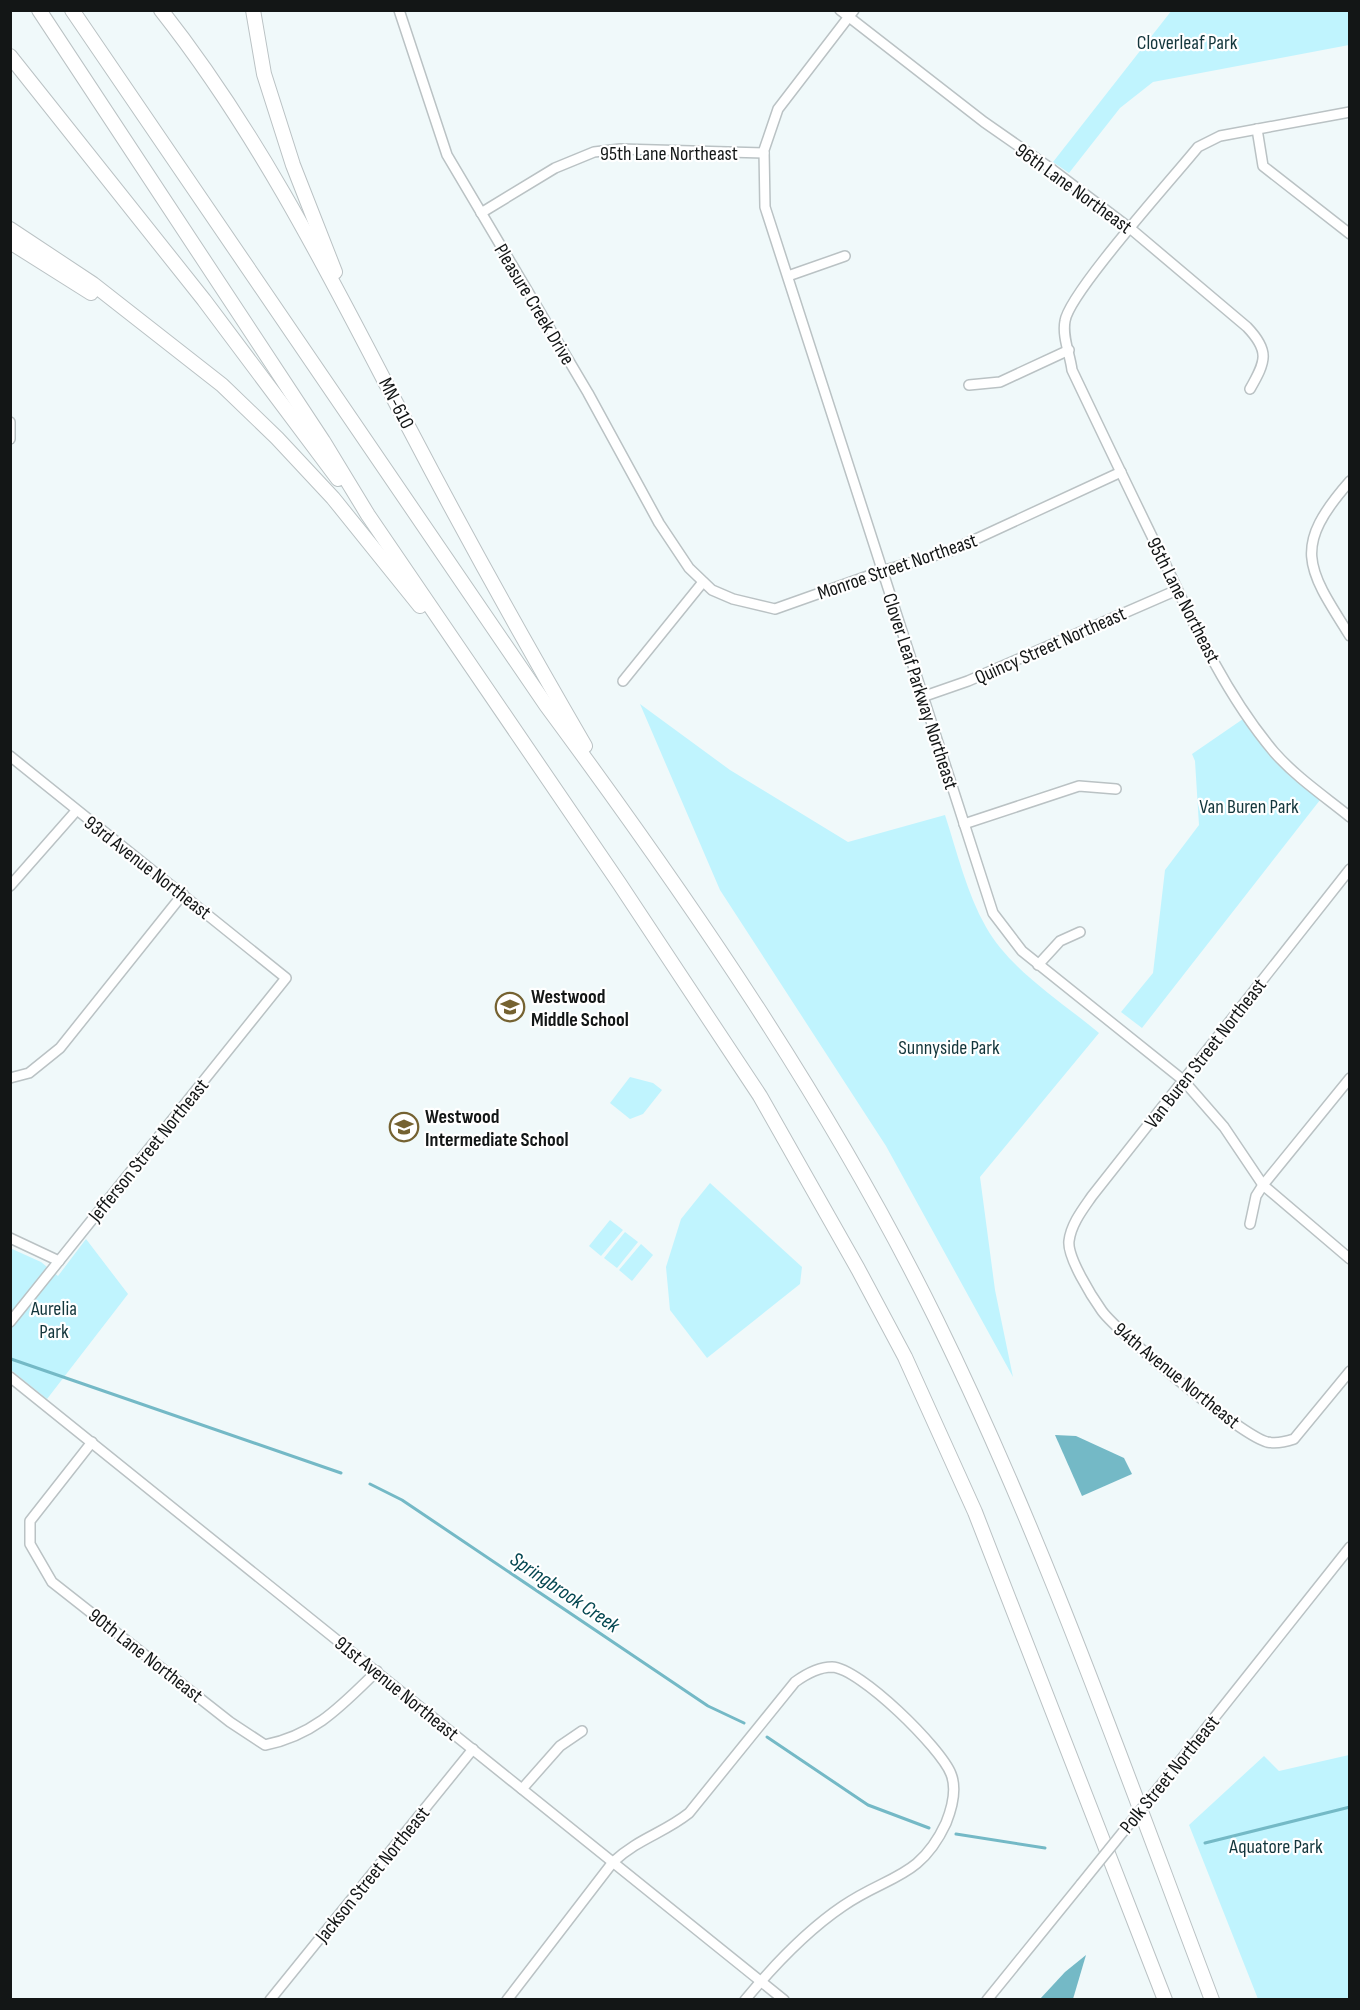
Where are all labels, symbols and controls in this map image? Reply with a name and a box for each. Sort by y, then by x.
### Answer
park label: Cloverleaf Park [1137,31,1238,55]
street label: 96th Lane Northeast [1010,138,1136,239]
street label: 95th Lane Northeast [600,142,738,166]
street label: Pleasure Creek Drive [489,240,580,369]
street label: MN-610 [373,374,419,433]
street label: Monroe Street Northeast [814,528,980,606]
street label: 95th Lane Northeast [1141,534,1225,667]
street label: Clover Leaf Parkway Northeast [877,590,963,792]
street label: Quincy Street Northeast [971,602,1130,690]
park label: Van Buren Park [1199,795,1299,819]
street label: 93rd Avenue Northeast [79,811,216,925]
street label: Van Buren Street Northeast [1140,974,1272,1133]
place label: Westwood Middle School [531,985,629,1032]
school or university icon: Westwood Middle School [494,991,526,1023]
park label: Sunnyside Park [898,1036,1000,1060]
street label: Jefferson Street Northeast [83,1074,214,1228]
place label: Westwood Intermediate School [425,1105,568,1152]
school or university icon: Westwood Intermediate School [388,1111,420,1143]
park label: Aurelia Park [30,1297,77,1344]
street label: 94th Avenue Northeast [1108,1318,1244,1434]
water label: Springbrook Creek [505,1547,625,1639]
street label: 90th Lane Northeast [83,1604,207,1708]
street label: 91st Avenue Northeast [330,1631,463,1746]
street label: Polk Street Northeast [1115,1711,1225,1838]
street label: Jackson Street Northeast [310,1802,435,1948]
park label: Aquatore Park [1228,1835,1323,1859]

